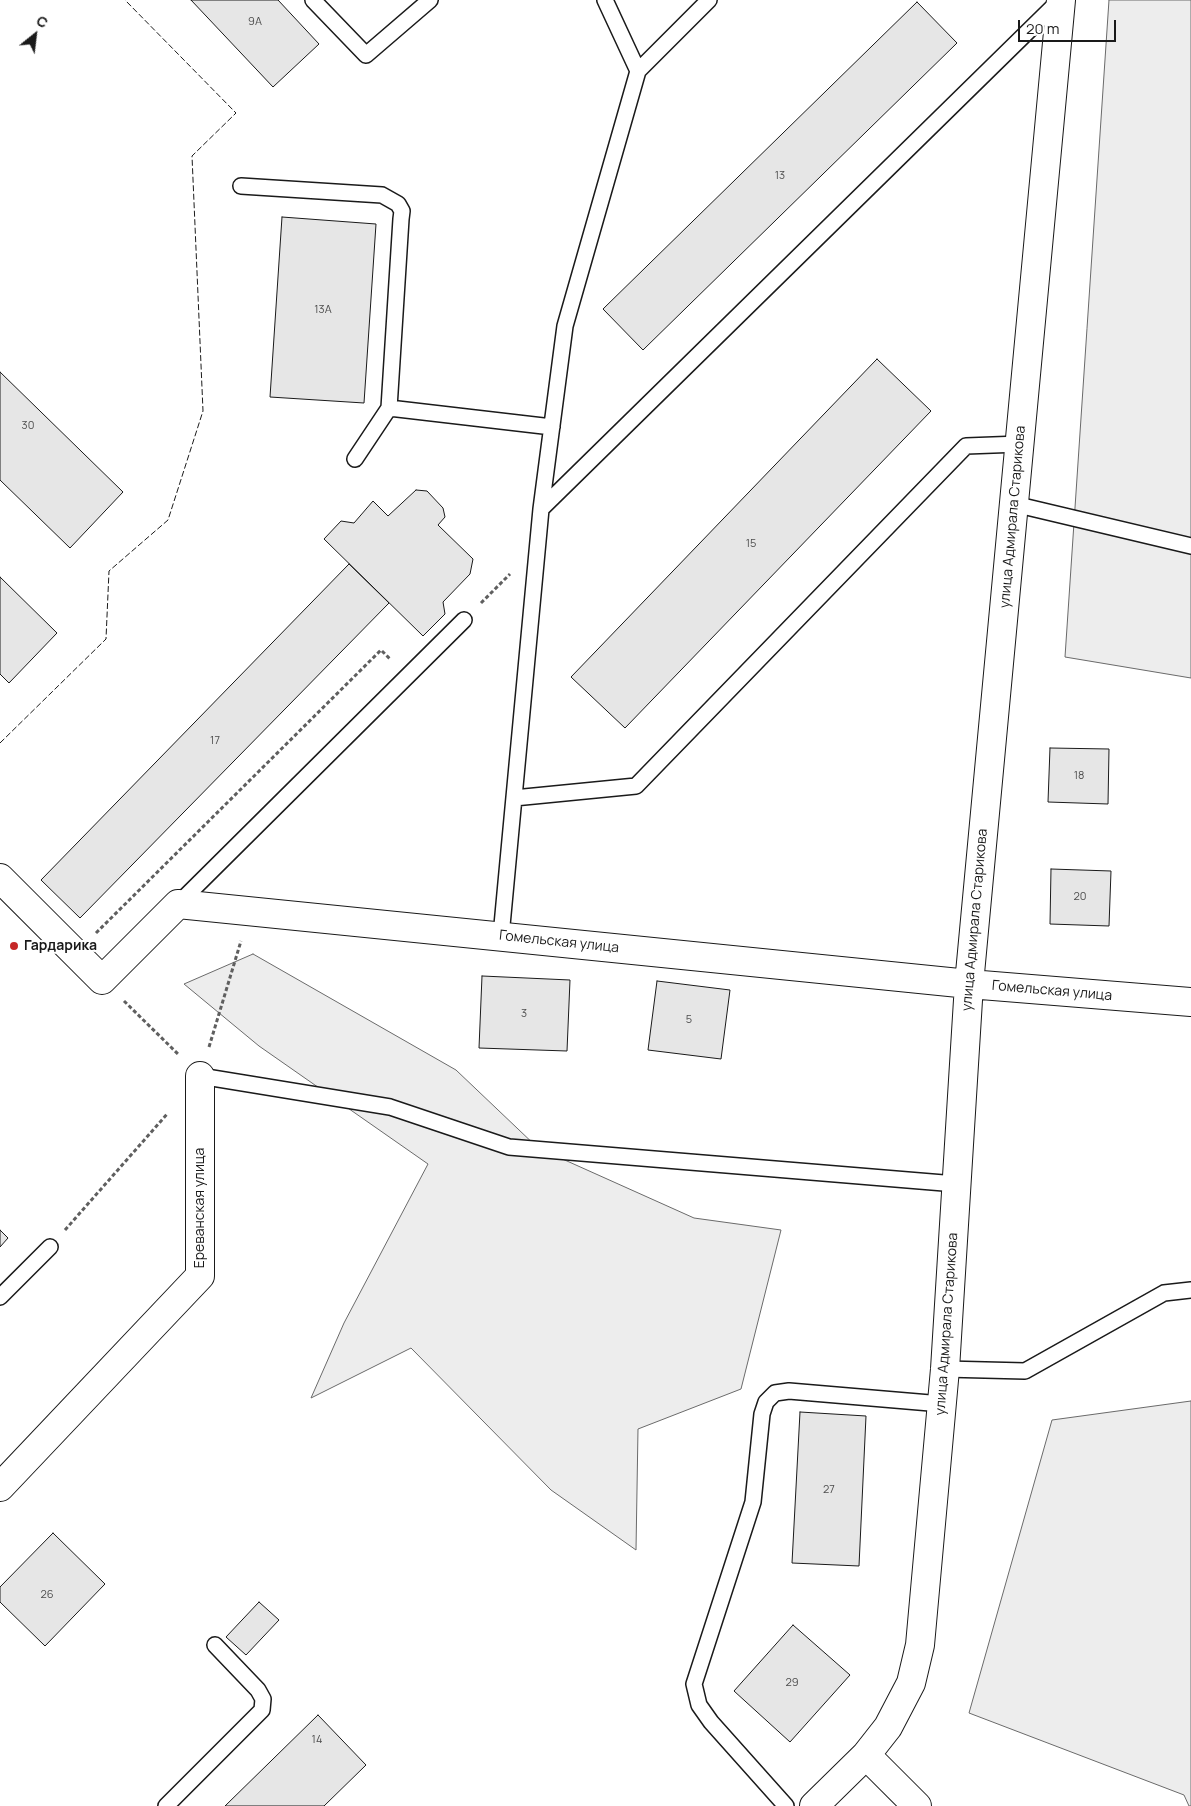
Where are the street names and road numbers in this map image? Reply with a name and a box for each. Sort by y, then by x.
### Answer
street label: улица Адмирала Старикова [997,425,1029,609]
street label: улица Адмирала Старикова [959,828,991,1012]
street label: Гомельская улица [498,927,620,957]
street label: Гомельская улица [991,977,1113,1005]
street label: Ереванская улица [192,1148,208,1268]
street label: улица Адмирала Старикова [932,1232,962,1416]

